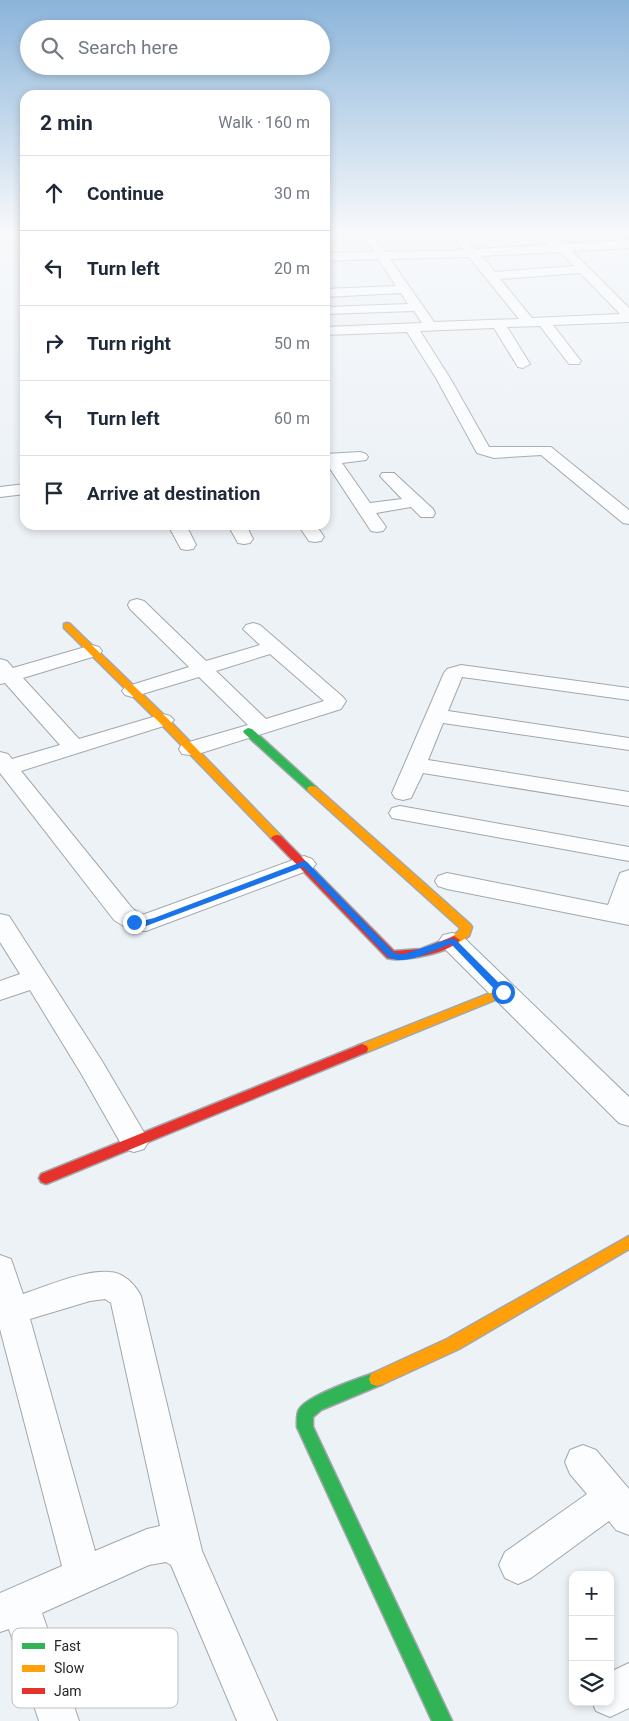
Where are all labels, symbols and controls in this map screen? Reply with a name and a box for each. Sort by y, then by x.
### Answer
search box [20,20,330,75]
icon: search [38,34,66,62]
text: Search here [78,36,178,59]
text: 2 min [40,111,93,135]
text: Walk · 160 m [218,113,310,132]
icon: ahead [40,179,68,207]
text: Continue [87,182,164,205]
text: 30 m [274,184,310,203]
icon: left [40,254,68,282]
text: Turn left [87,257,160,280]
text: 20 m [274,259,310,278]
icon: right [40,329,68,357]
text: Turn right [87,332,171,355]
text: 50 m [274,334,310,353]
icon: left [40,404,68,432]
text: Turn left [87,407,160,430]
text: 60 m [274,409,310,428]
icon: arrive [40,479,68,507]
text: Arrive at destination [87,482,260,505]
route end [123,911,146,934]
route start [492,981,515,1004]
map controls [569,1571,614,1706]
button: + [569,1571,614,1616]
button: − [569,1616,614,1661]
legend [12,1628,178,1708]
text: Fast [54,1638,81,1654]
text: Slow [54,1660,85,1676]
button: layers [569,1661,614,1706]
text: Jam [54,1683,82,1699]

